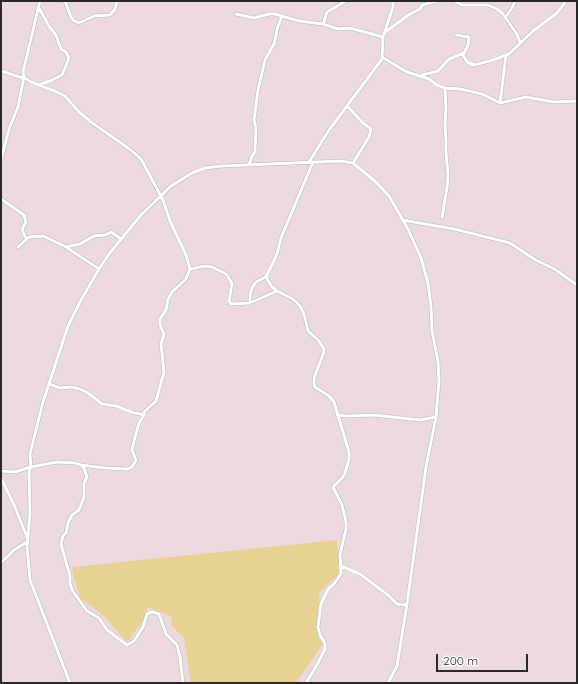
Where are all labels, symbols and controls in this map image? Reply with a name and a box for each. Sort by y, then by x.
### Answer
scale bar [438,646,530,672]
text: 200 m [443,653,478,668]

